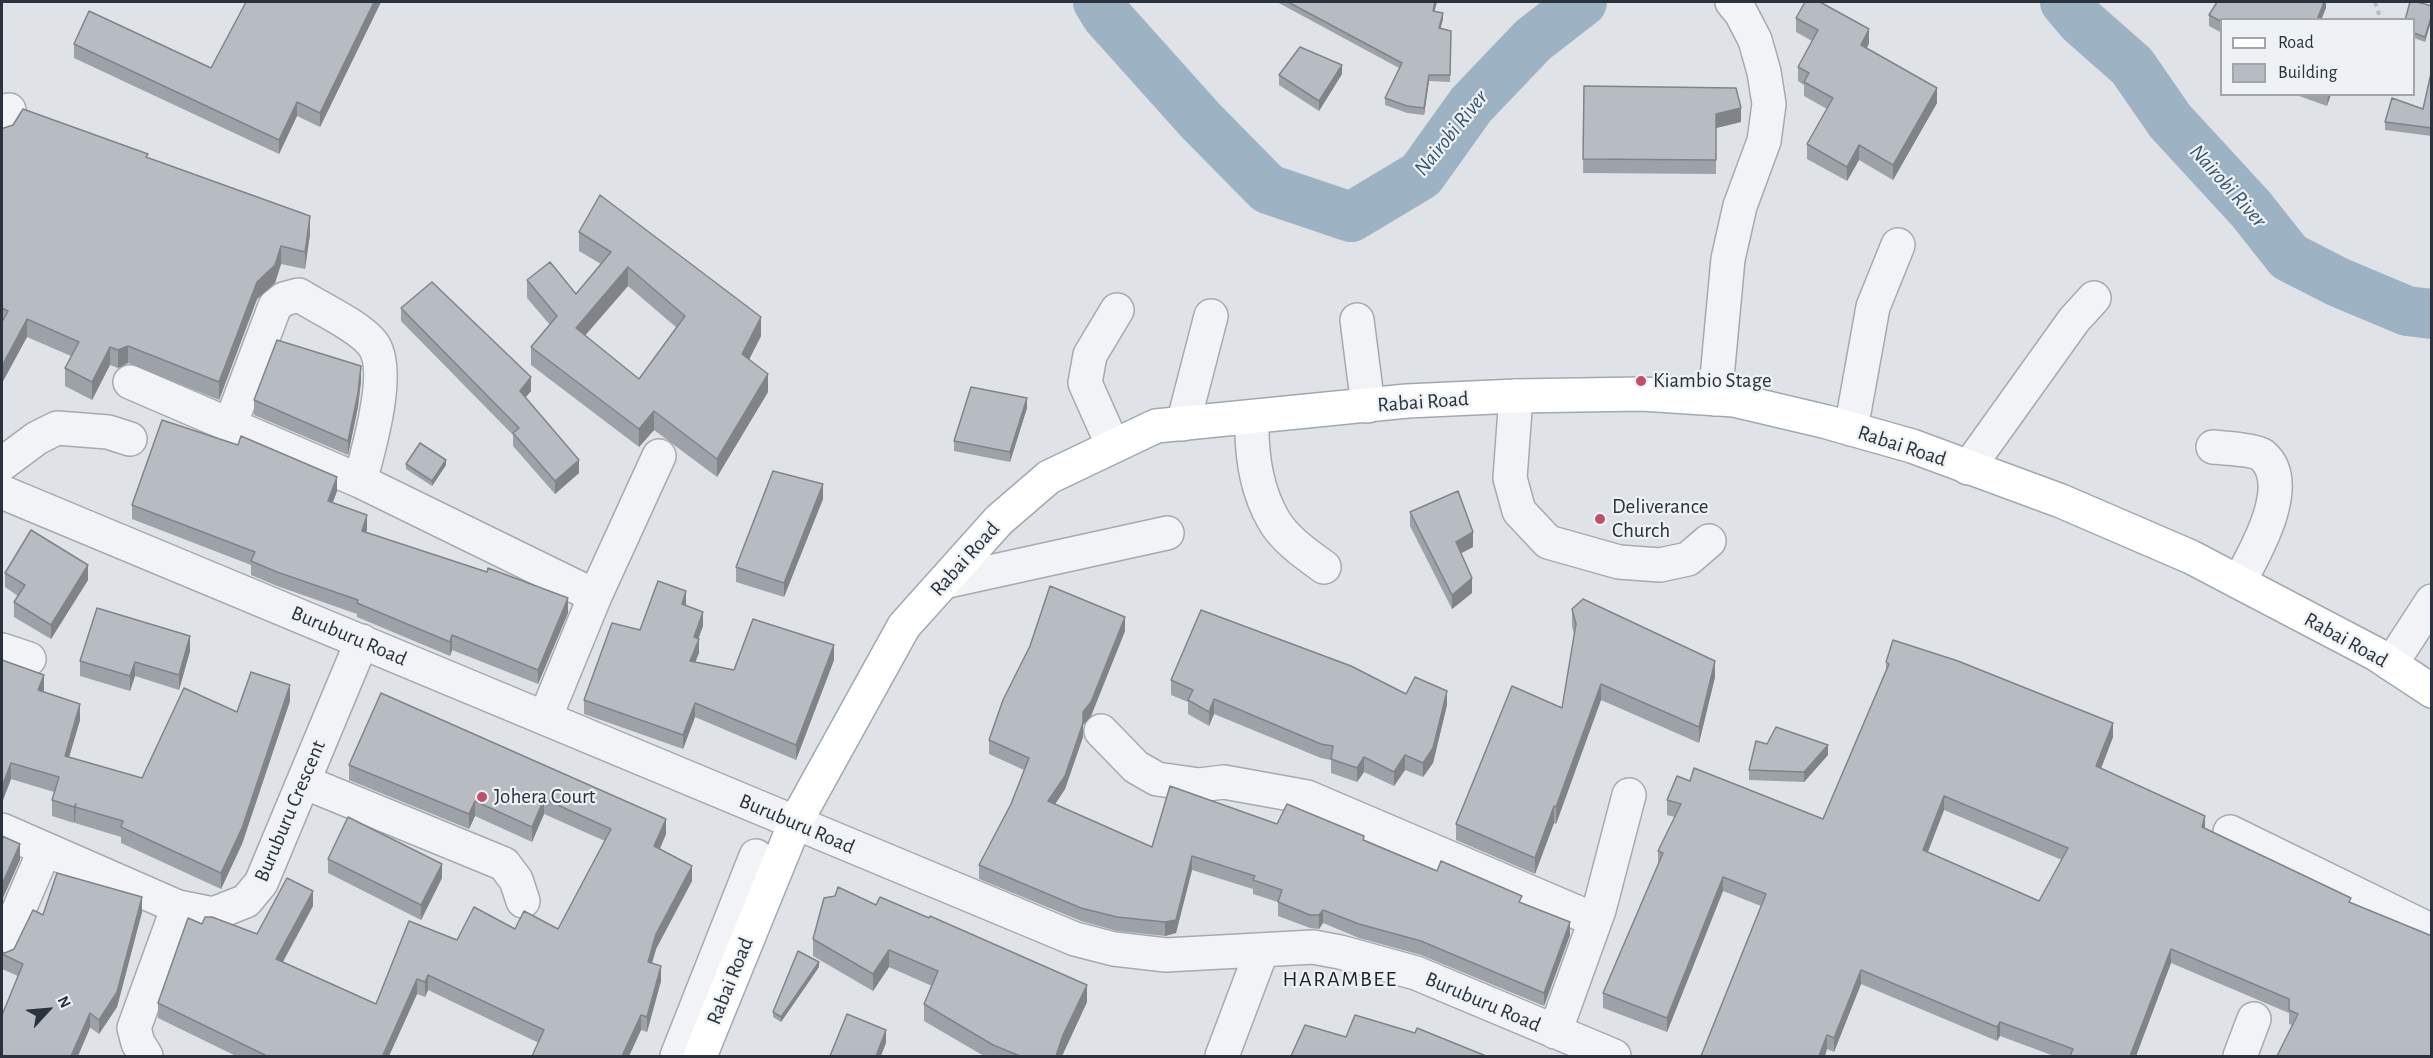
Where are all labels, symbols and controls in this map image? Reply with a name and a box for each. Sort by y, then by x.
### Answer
legend [2220,18,2415,96]
text: Road [2278,34,2314,52]
text: Building [2278,64,2337,82]
water label: Nairobi River [1408,85,1494,181]
water label: Nairobi River [2184,139,2272,233]
place label: Kiambio Stage [1653,368,1772,394]
marker: Kiambio Stage [1634,374,1648,388]
street label: Rabai Road [1376,386,1470,418]
street label: Rabai Road [1854,420,1950,472]
place label: Deliverance Church [1612,494,1708,544]
marker: Deliverance Church [1593,512,1607,526]
street label: Rabai Road [925,516,1005,602]
street label: Buruburu Road [287,600,411,672]
street label: Rabai Road [2300,607,2392,673]
street label: Buruburu Crescent [249,736,331,886]
place label: Johera Court [494,784,596,810]
street label: Buruburu Road [735,788,859,860]
marker: Johera Court [475,790,489,804]
street label: Rabai Road [701,934,759,1028]
district label: HARAMBEE [1282,966,1398,992]
street label: Buruburu Road [1421,966,1545,1038]
north arrow [18,980,78,1040]
text: N [55,994,74,1011]

